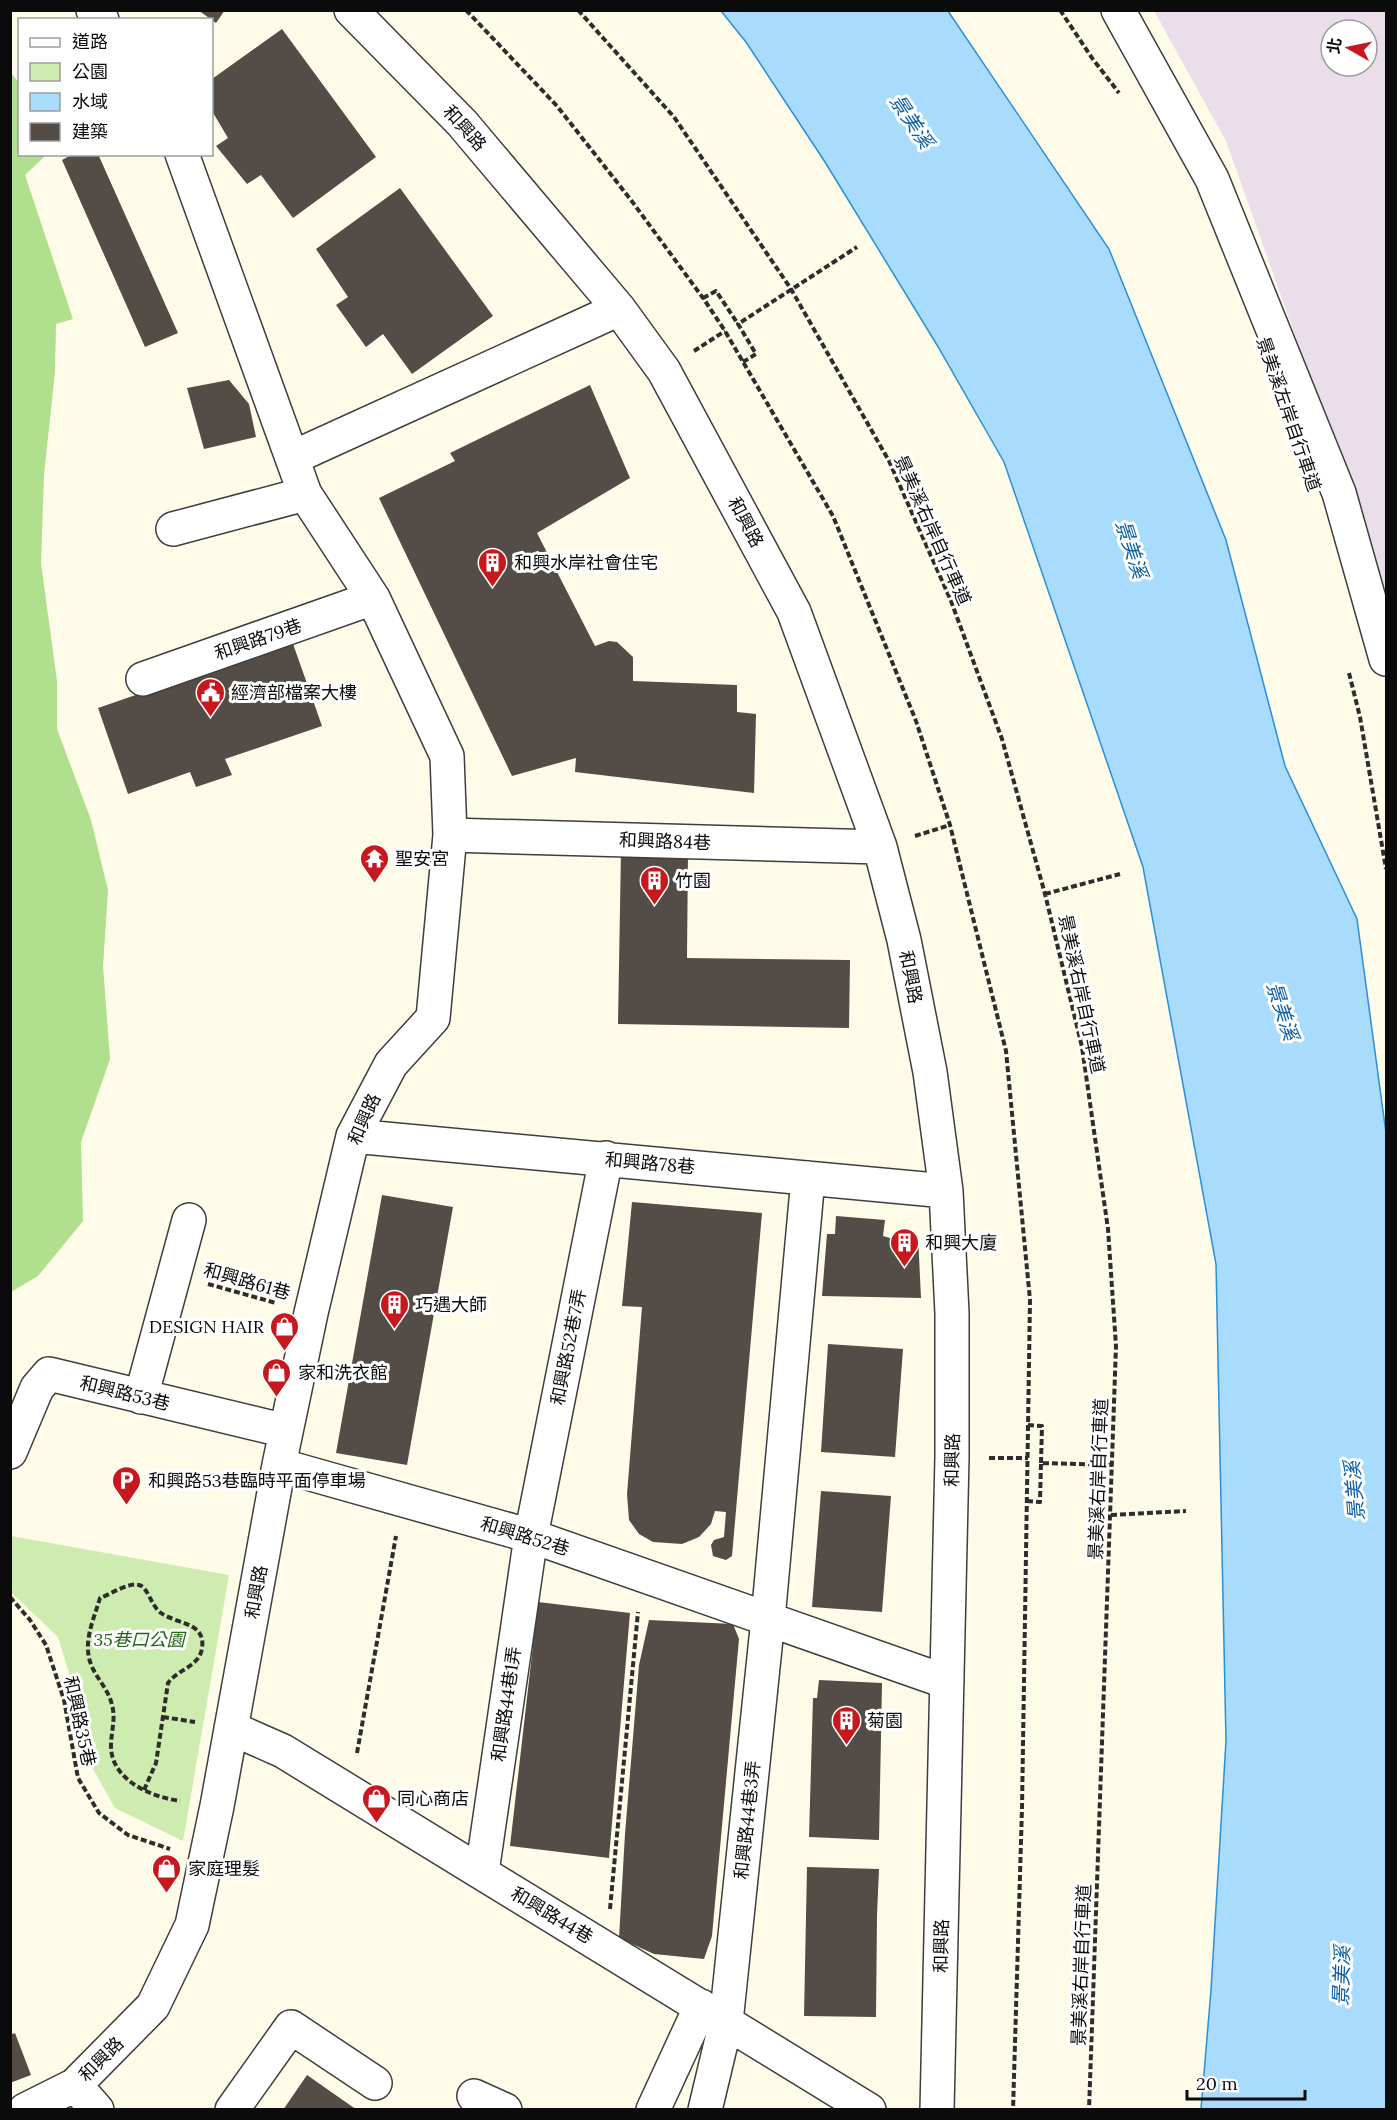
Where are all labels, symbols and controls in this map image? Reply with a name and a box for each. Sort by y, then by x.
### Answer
legend [18,18,213,156]
north arrow [1319,18,1379,78]
text: 道路 [72,30,108,53]
text: 北 [1323,36,1345,55]
text: 公園 [72,60,108,83]
water label: 景美溪 [885,89,941,155]
text: 水域 [72,90,108,113]
street label: 和興路 [438,100,492,156]
text: 建築 [72,120,108,143]
street label: 景美溪左岸自行車道 [1252,334,1326,494]
street label: 景美溪右岸自行車道 [890,451,976,609]
street label: 和興路 [723,493,769,551]
water label: 景美溪 [1111,517,1154,584]
building icon: 和興水岸社會住宅 [477,546,509,588]
place label: 和興水岸社會住宅 [514,551,658,574]
street label: 和興路79巷 [211,613,305,665]
public building icon: 經濟部檔案大樓 [194,676,226,718]
place label: 經濟部檔案大樓 [231,681,357,704]
street label: 和興路84巷 [619,828,711,854]
temple icon: 聖安宮 [358,842,390,884]
place label: 聖安宮 [395,847,449,870]
building icon: 竹園 [638,864,670,906]
place label: 竹園 [675,869,711,892]
street label: 景美溪右岸自行車道 [1054,912,1110,1076]
street label: 和興路 [895,948,927,1006]
water label: 景美溪 [1262,979,1305,1046]
street label: 和興路 [343,1090,385,1148]
street label: 和興路78巷 [604,1148,696,1178]
building icon: 和興大廈 [888,1226,920,1268]
place label: 和興大廈 [925,1231,997,1254]
street label: 和興路61巷 [201,1258,293,1304]
street label: 和興路52巷7弄 [545,1287,591,1407]
building icon: 巧遇大師 [378,1288,410,1330]
place label: 巧遇大師 [415,1293,487,1316]
shop icon: DESIGN HAIR [269,1310,301,1352]
place label: DESIGN HAIR [149,1315,265,1338]
shop icon: 家和洗衣館 [261,1356,293,1398]
place label: 家和洗衣館 [298,1361,388,1384]
street label: 和興路53巷 [78,1371,172,1415]
street label: 景美溪右岸自行車道 [1084,1398,1112,1560]
street label: 和興路 [940,1433,964,1487]
water label: 景美溪 [1339,1457,1369,1522]
parking icon: 和興路53巷臨時平面停車場 [111,1464,143,1506]
place label: 和興路53巷臨時平面停車場 [148,1469,366,1492]
street label: 和興路52巷 [478,1512,572,1560]
street label: 和興路 [240,1563,272,1621]
park label: 35巷口公園 [93,1628,188,1651]
street label: 和興路44巷1弄 [487,1645,525,1763]
street label: 和興路35巷 [59,1674,101,1768]
building icon: 菊園 [830,1704,862,1746]
place label: 菊園 [867,1709,903,1732]
street label: 和興路44巷3弄 [729,1759,765,1881]
shop icon: 同心商店 [360,1782,392,1824]
place label: 同心商店 [397,1787,469,1810]
shop icon: 家庭理髮 [151,1852,183,1894]
place label: 家庭理髮 [188,1857,260,1880]
street label: 和興路44巷 [507,1882,597,1948]
street label: 景美溪右岸自行車道 [1067,1884,1095,2046]
street label: 和興路 [929,1919,953,1973]
water label: 景美溪 [1327,1943,1355,2006]
street label: 和興路 [74,2032,128,2086]
scale bar [1187,2063,1306,2101]
text: 20 m [1196,2072,1238,2095]

